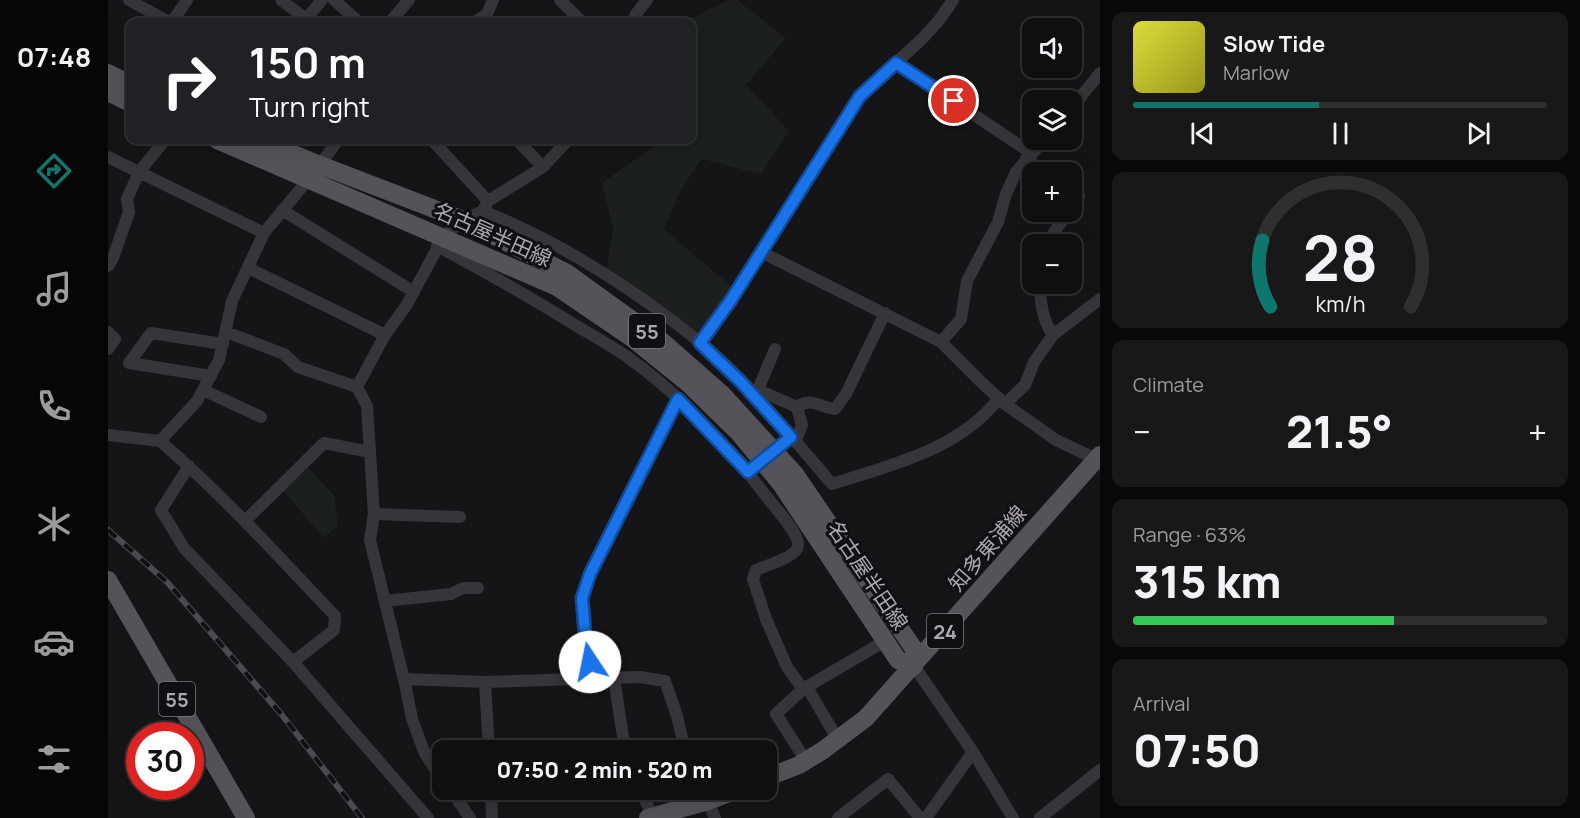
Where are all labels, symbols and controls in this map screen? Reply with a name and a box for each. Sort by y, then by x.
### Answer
map controls [1022,18,1082,294]
button: sound [1022,18,1082,78]
text: Slow Tide [1223,29,1325,59]
text: 150 m [249,33,366,91]
text: 07:48 [17,38,91,75]
icon: right [150,42,228,120]
text: Marlow [1223,59,1290,86]
pin [928,75,979,126]
icon: arrive [937,84,970,117]
text: Turn right [249,88,370,125]
button: layers [1022,90,1082,150]
icon: previous [1186,117,1219,150]
icon: pause [1324,117,1357,150]
icon: next [1462,117,1495,150]
icon: directions [33,150,75,192]
button: + [1022,162,1082,222]
street label: 名古屋半田線 [430,196,556,272]
text: 28 [1302,214,1378,300]
button: − [1022,234,1082,294]
icon: music [33,268,75,310]
text: km/h [1315,289,1365,318]
road number: 55 [629,314,665,348]
text: Climate [1133,371,1204,398]
icon: phone [33,385,75,427]
text: 21.5° [1286,400,1393,462]
text: − [1133,409,1151,454]
text: + [1528,409,1547,454]
street label: 知多東浦線 [942,499,1032,597]
icon: climate [33,503,75,545]
street label: 名古屋半田線 [821,515,915,635]
text: Range · 63% [1133,521,1246,548]
text: 315 km [1133,550,1282,612]
road number: 24 [927,614,963,648]
icon: car [33,621,75,663]
position arrow [558,630,622,694]
road number: 55 [159,682,195,716]
text: Arrival [1133,690,1190,717]
text: 07:50 [1133,719,1261,781]
speed limit sign: 30 [126,722,204,800]
icon: filters [33,738,75,780]
text: 07:50 · 2 min · 520 m [497,755,712,785]

